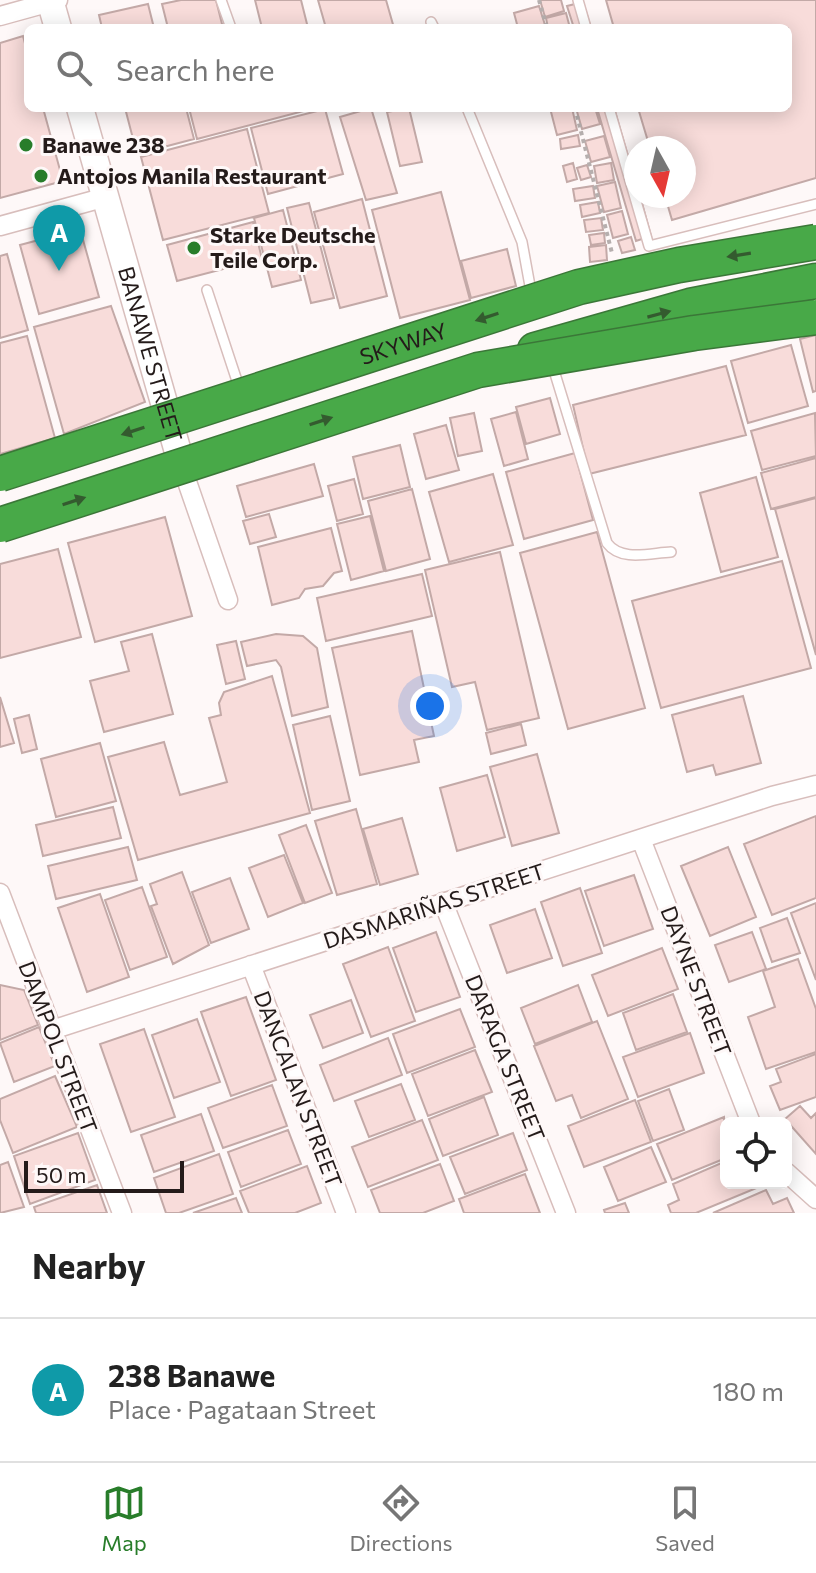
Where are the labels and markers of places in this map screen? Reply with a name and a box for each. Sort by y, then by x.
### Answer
place label: Banawe 238 [42,131,165,158]
marker: Banawe 238 [17,136,35,154]
place label: Antojos Manila Restaurant [57,162,327,189]
marker: Antojos Manila Restaurant [32,167,50,185]
pin: A [33,205,85,271]
place label: Starke Deutsche Teile Corp. [210,221,376,273]
marker: Starke Deutsche Teile Corp. [185,239,203,257]

